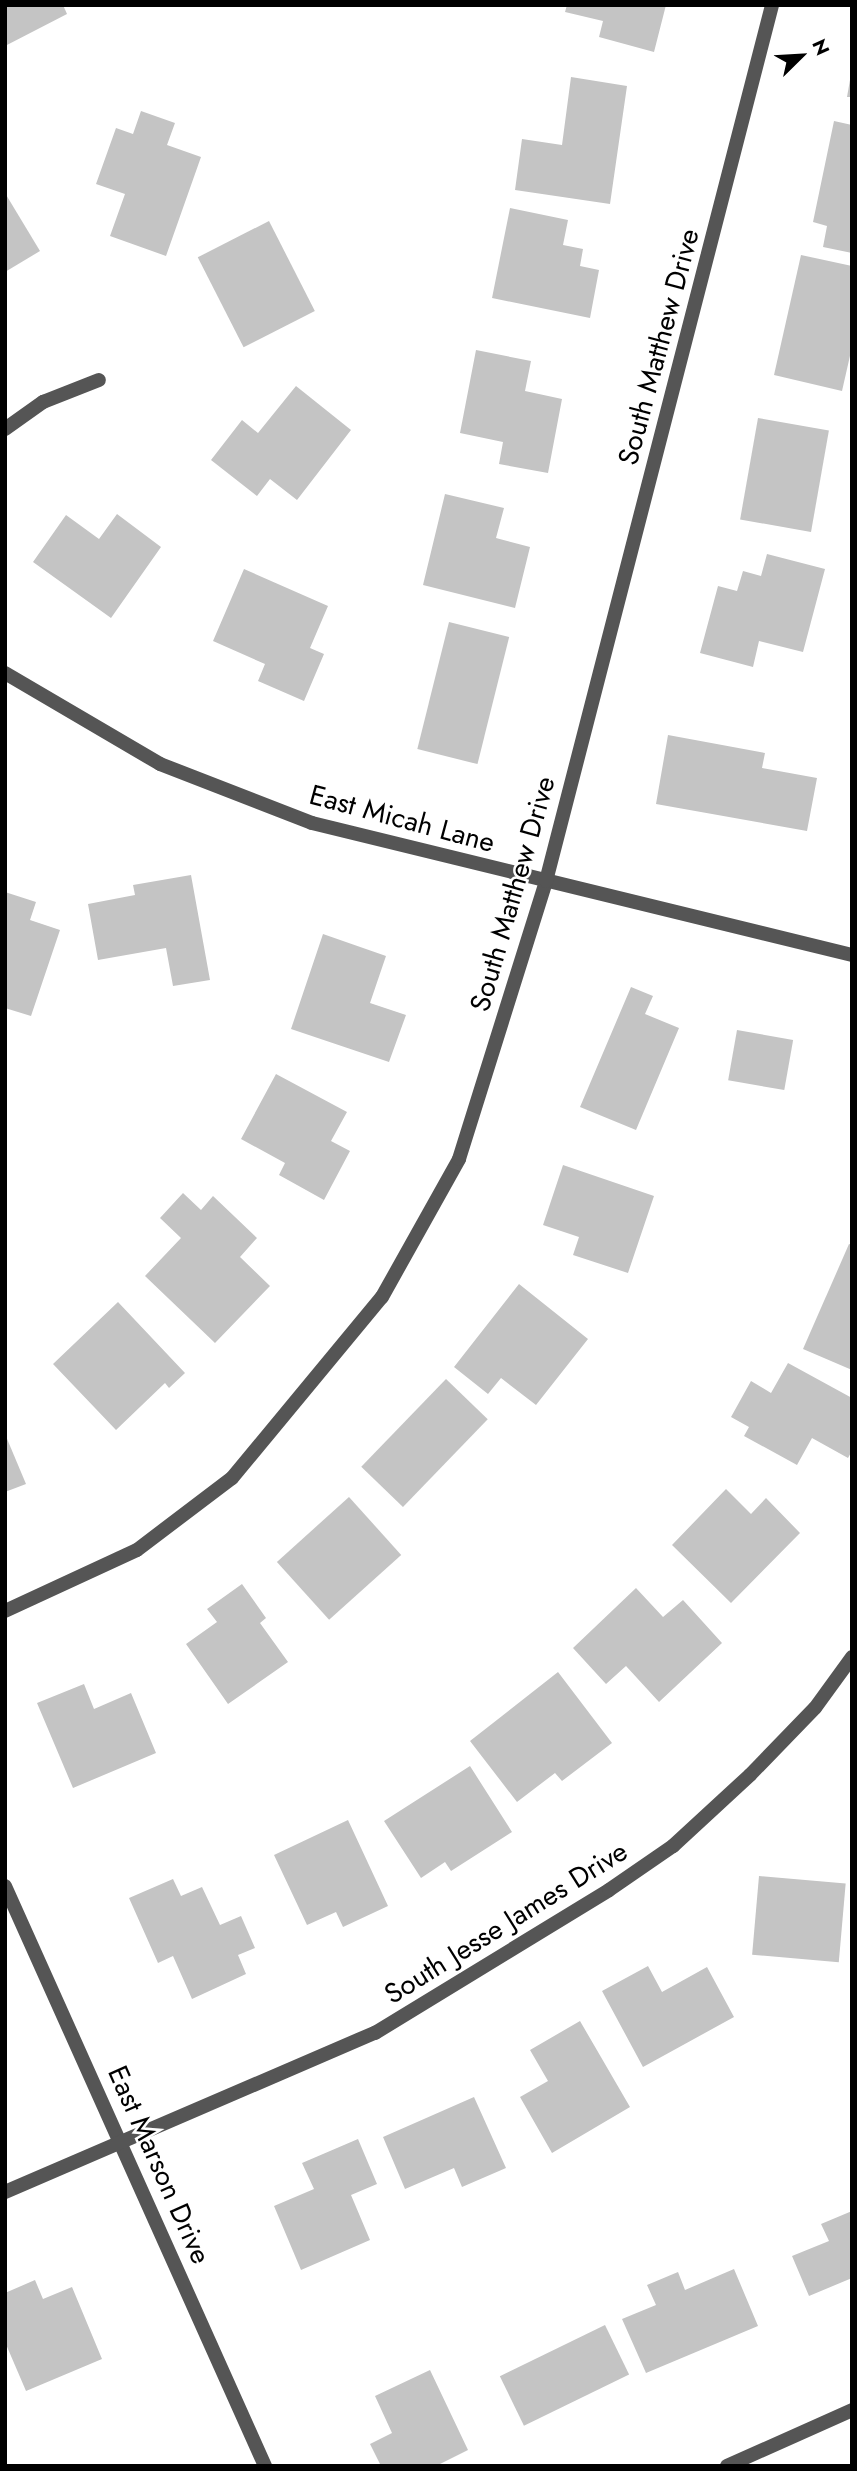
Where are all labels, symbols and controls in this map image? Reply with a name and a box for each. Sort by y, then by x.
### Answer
north arrow [766,21,836,91]
text: N [805,35,836,60]
street label: South Matthew Drive [611,225,707,469]
street label: South Matthew Drive [463,773,563,1015]
street label: East Micah Lane [306,778,498,860]
street label: South Jesse James Drive [378,1835,634,2011]
street label: East Marson Drive [100,2061,218,2269]

